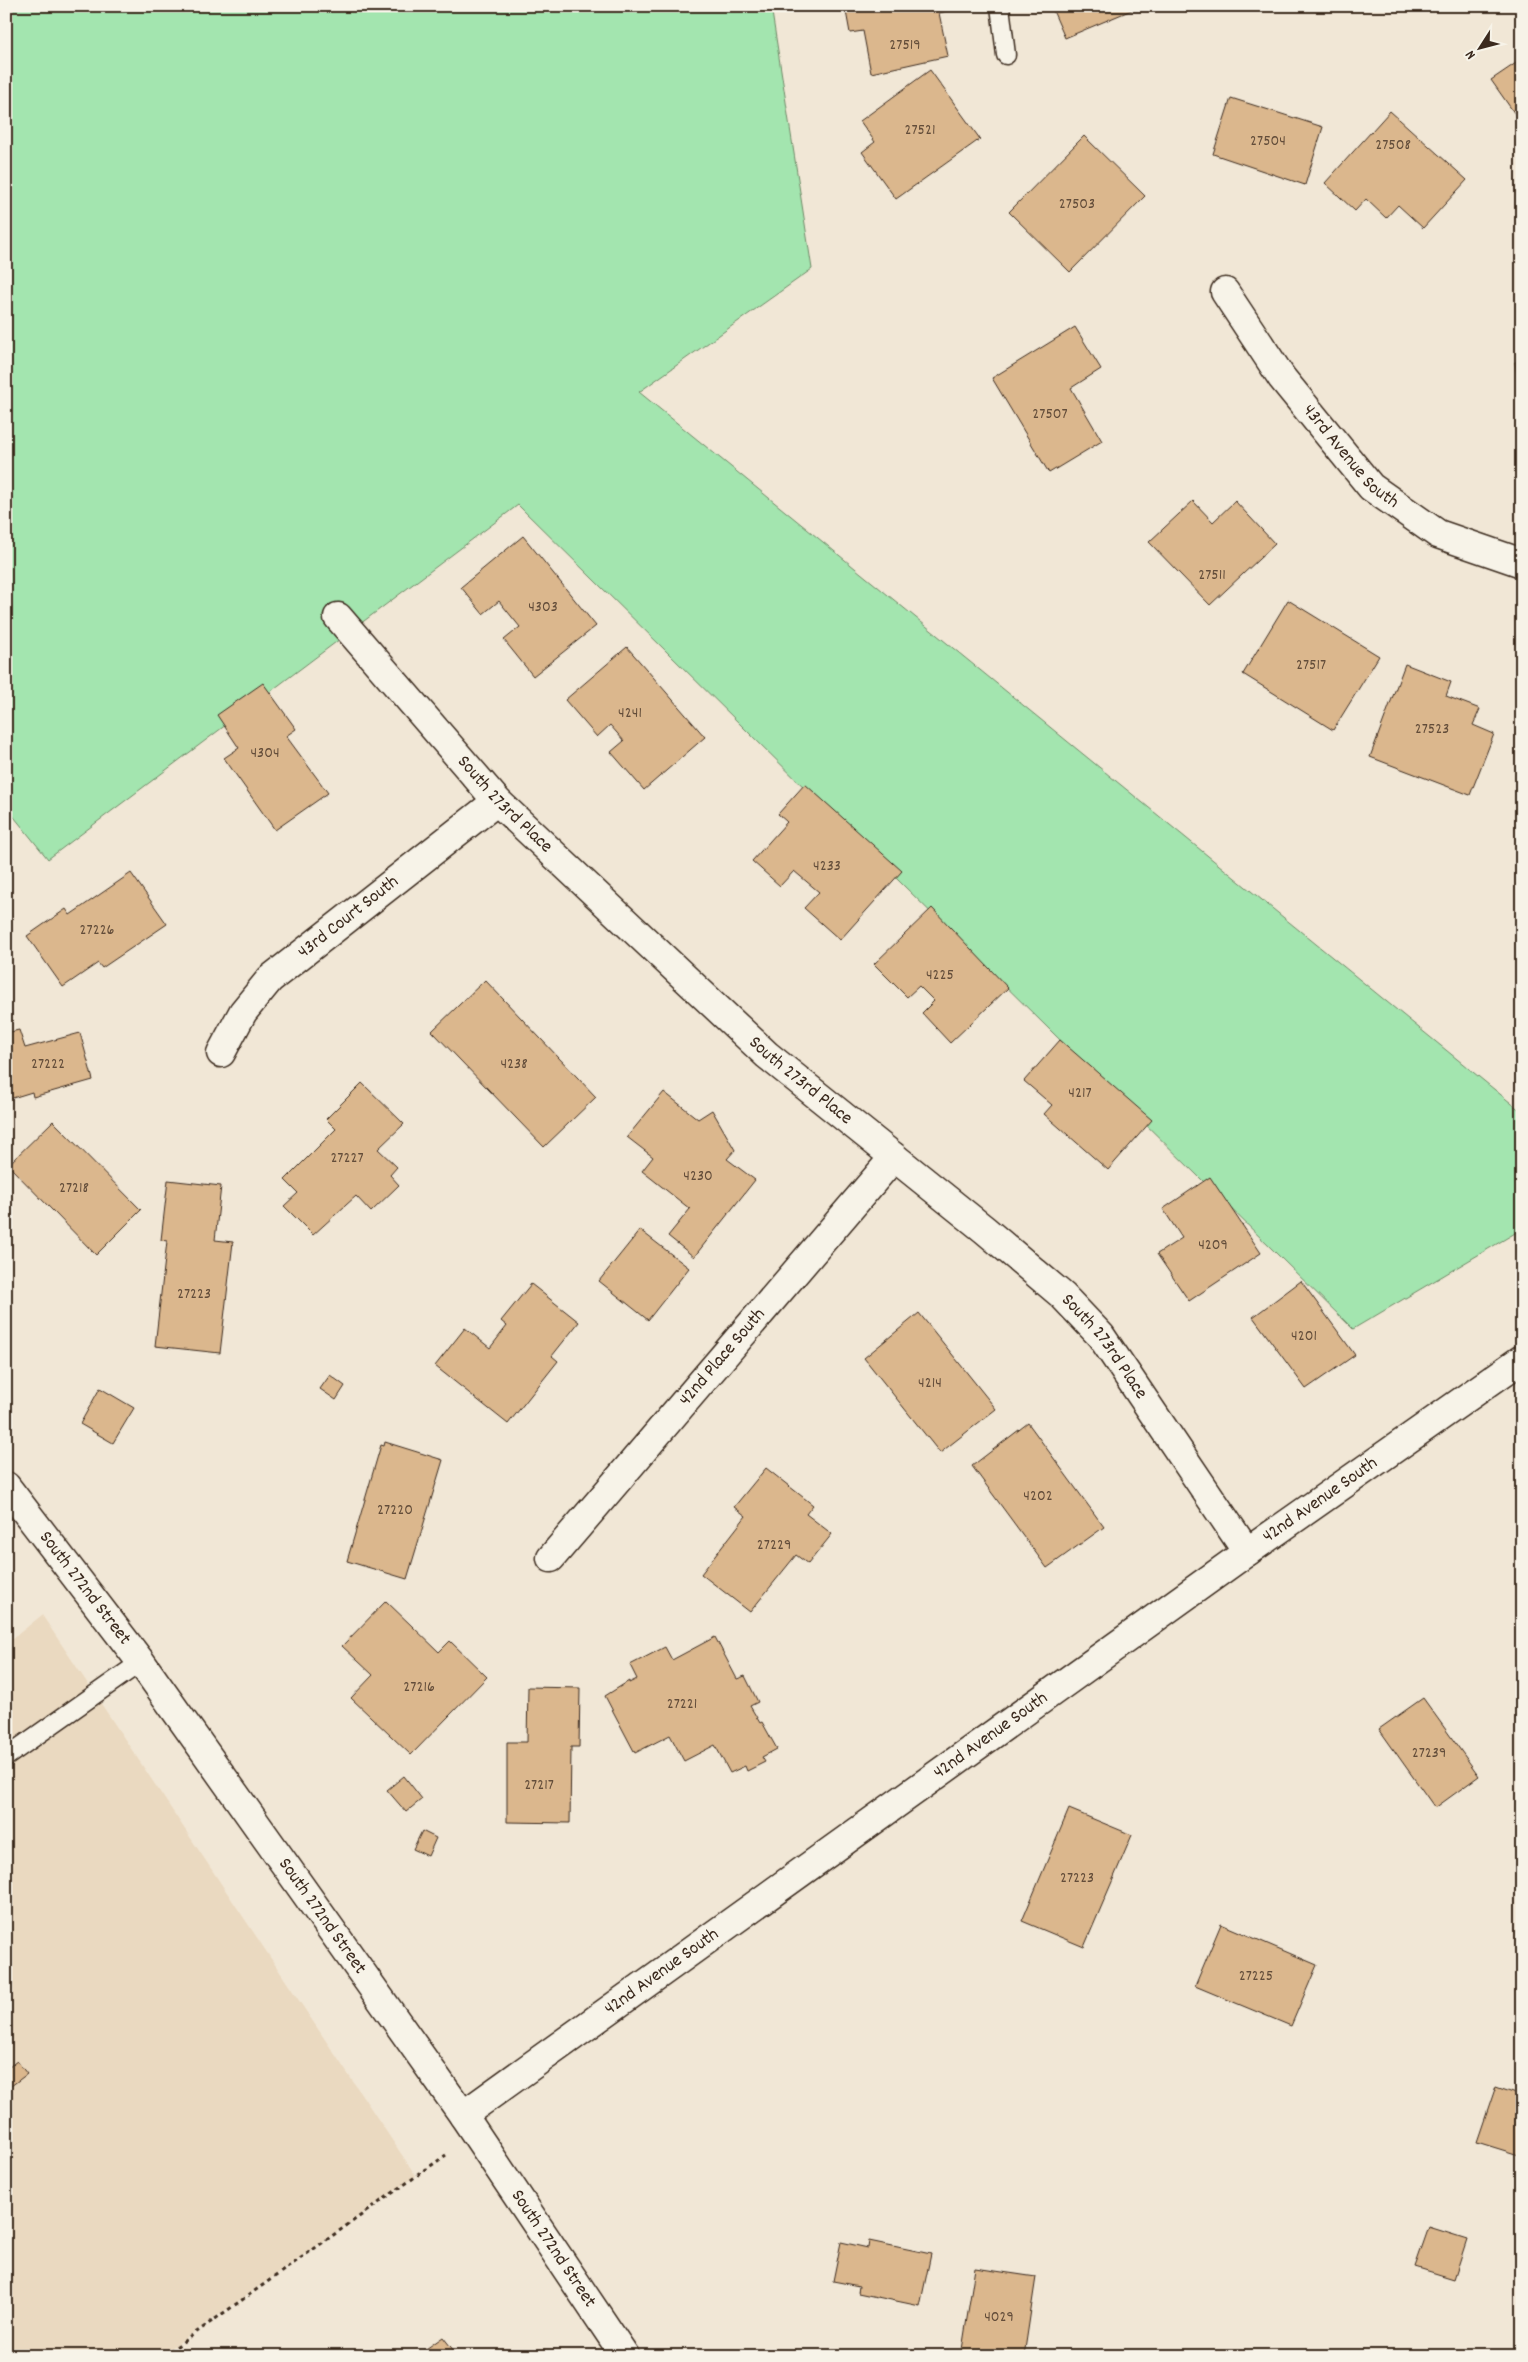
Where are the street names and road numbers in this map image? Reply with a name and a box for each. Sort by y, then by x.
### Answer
street label: 43rd Avenue South [1296,399,1404,516]
street label: South 273rd Place [450,750,558,860]
street label: 43rd Court South [292,869,405,966]
street label: South 273rd Place [742,1030,858,1132]
street label: South 273rd Place [1054,1288,1154,1405]
street label: 42nd Place South [673,1302,772,1412]
street label: 42nd Avenue South [1257,1450,1384,1550]
street label: South 272nd Street [32,1526,137,1651]
street label: 42nd Avenue South [928,1685,1054,1786]
street label: South 272nd Street [271,1853,373,1980]
street label: 42nd Avenue South [599,1922,725,2023]
street label: South 272nd Street [504,2184,603,2313]

